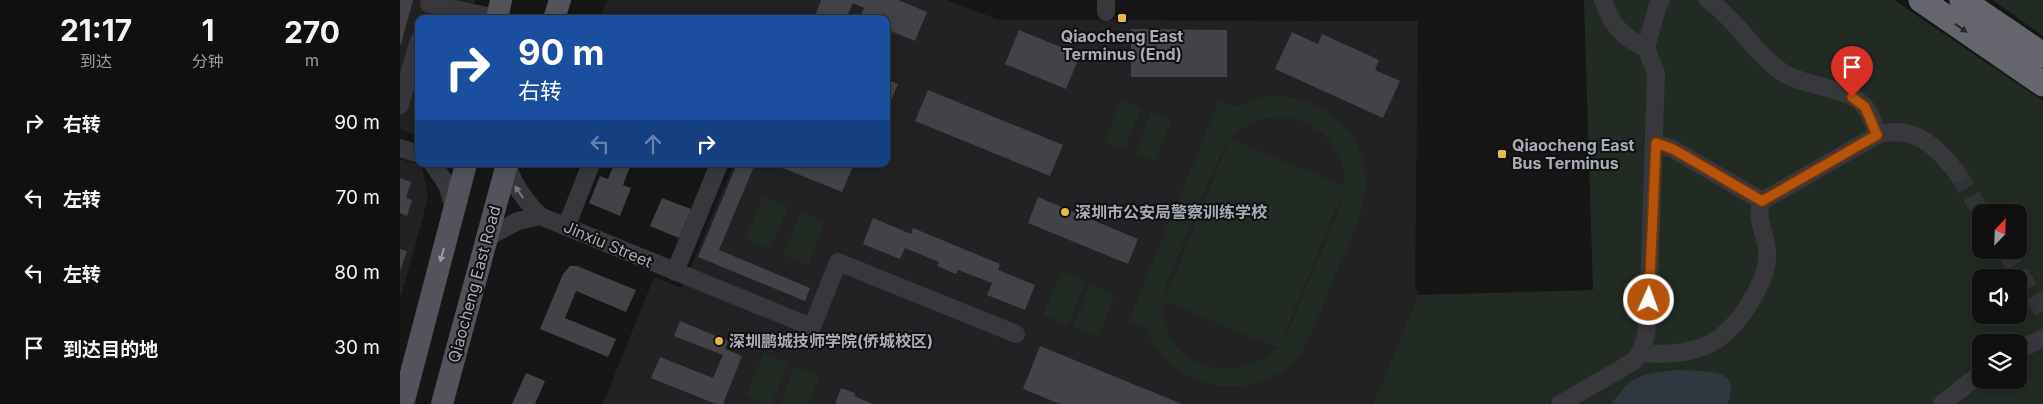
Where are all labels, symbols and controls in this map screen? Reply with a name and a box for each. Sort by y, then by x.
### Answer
text: 21:17 [60,12,132,48]
text: 1 [202,12,215,48]
marker: Qiaocheng East Terminus (End) [1116,12,1128,24]
text: 270 [284,14,340,50]
one-way arrow [1954,23,1968,33]
place label: Qiaocheng East Terminus (End) [1061,26,1183,64]
text: 90 m [518,31,605,73]
icon: right [435,35,500,100]
pin [1831,46,1873,97]
text: m [305,50,319,70]
text: 到达 [80,51,112,71]
text: 分钟 [192,51,224,71]
icon: arrive [1838,53,1866,81]
text: 右转 [518,78,562,104]
icon: right [20,109,48,137]
text: 90 m [334,111,380,134]
text: 右转 [63,113,101,136]
icon: left [586,130,614,158]
icon: ahead [639,130,667,158]
icon: right [692,130,720,158]
place label: Qiaocheng East Bus Terminus [1512,135,1635,173]
marker: Qiaocheng East Bus Terminus [1496,148,1508,160]
icon: left [20,184,48,212]
text: 70 m [336,186,380,209]
one-way arrow [514,186,524,199]
text: 左转 [63,188,101,211]
place label: 深圳市公安局警察训练学校 [1075,202,1268,222]
street label: Qiaocheng East Road [443,203,505,365]
north arrow [1972,204,2028,259]
map controls [1972,204,2027,389]
marker: 深圳市公安局警察训练学校 [1059,206,1071,218]
street label: Jinxiu Street [561,216,655,272]
one-way arrow [438,248,446,263]
icon: left [20,259,48,287]
text: 80 m [334,261,380,284]
text: 左转 [63,263,101,286]
button: sound [1972,269,2027,324]
position arrow [1622,273,1674,325]
place label: 深圳鹏城技师学院(侨城校区) [729,331,933,351]
icon: arrive [20,334,48,362]
button: layers [1972,334,2027,389]
marker: 深圳鹏城技师学院(侨城校区) [713,335,725,347]
text: 30 m [334,336,380,359]
text: 到达目的地 [63,338,158,361]

